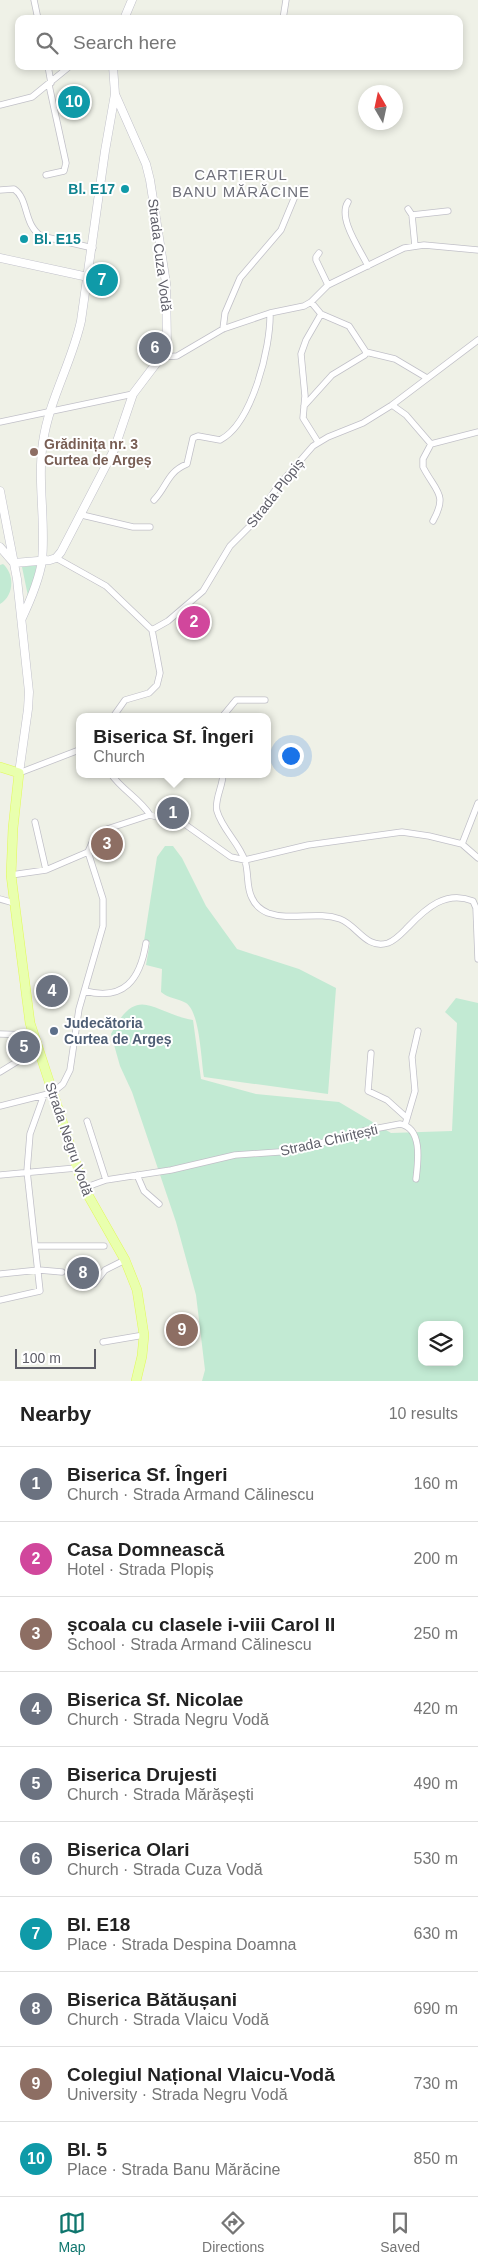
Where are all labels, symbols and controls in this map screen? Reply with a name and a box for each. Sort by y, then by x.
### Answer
search box [15,15,463,70]
icon: search [33,29,61,57]
text: Search here [73,32,177,53]
pin: 10 [58,83,90,121]
north arrow [358,85,403,130]
district label: CARTIERUL BANU MĂRĂCINE [172,166,310,200]
place label: Bl. E17 [68,181,115,197]
marker: Bl. E17 [119,183,131,195]
street label: Strada Cuza Vodă [145,198,175,313]
place label: Bl. E15 [34,231,81,247]
marker: Bl. E15 [18,233,30,245]
pin: 7 [86,261,118,299]
pin: 6 [139,329,171,367]
place label: Grădinița nr. 3 Curtea de Argeș [44,436,152,468]
marker: Grădinița nr. 3 Curtea de Argeș [28,446,40,458]
street label: Strada Plopiș [243,455,307,531]
pin: 2 [178,603,210,641]
popup [76,713,271,778]
text: Biserica Sf. Îngeri [93,726,254,747]
your location [278,743,304,769]
text: Church [93,748,145,765]
pin: 1 [157,794,189,832]
pin: 3 [91,825,123,863]
pin: 4 [36,972,68,1010]
place label: Judecătoria Curtea de Argeș [64,1015,172,1047]
marker: Judecătoria Curtea de Argeș [48,1025,60,1037]
pin: 5 [8,1028,40,1066]
street label: Strada Negru Vodă [42,1080,96,1198]
street label: Strada Chirițești [279,1121,379,1159]
pin: 8 [67,1254,99,1292]
pin: 9 [166,1311,198,1349]
map controls [418,1321,463,1366]
button: layers [418,1321,463,1366]
scale bar [15,1346,96,1369]
text: 100 m [22,1350,61,1366]
text: Nearby [20,1402,91,1425]
text: 10 results [389,1405,458,1422]
text: Biserica Sf. Îngeri [67,1464,228,1485]
text: 1 [32,1475,40,1492]
text: 160 m [414,1475,458,1492]
text: Church · Strada Armand Călinescu [67,1486,314,1503]
text: Casa Domnească [67,1539,224,1560]
text: 2 [32,1550,40,1567]
text: 200 m [414,1550,458,1567]
text: Hotel · Strada Plopiș [67,1561,214,1578]
text: școala cu clasele i-viii Carol II [67,1614,335,1635]
text: 3 [32,1625,40,1642]
text: 250 m [414,1625,458,1642]
text: School · Strada Armand Călinescu [67,1636,312,1653]
text: Biserica Sf. Nicolae [67,1689,243,1710]
text: 4 [32,1700,40,1717]
text: 420 m [414,1700,458,1717]
text: Church · Strada Negru Vodă [67,1711,269,1728]
text: Biserica Drujesti [67,1764,217,1785]
text: 5 [32,1775,40,1792]
text: 490 m [414,1775,458,1792]
text: Church · Strada Mărășești [67,1786,254,1803]
text: Biserica Olari [67,1839,190,1860]
text: 6 [32,1850,40,1867]
text: 530 m [414,1850,458,1867]
text: Church · Strada Cuza Vodă [67,1861,263,1878]
text: Bl. E18 [67,1914,130,1935]
text: 7 [32,1925,40,1942]
text: 630 m [414,1925,458,1942]
text: Place · Strada Despina Doamna [67,1936,296,1953]
text: Biserica Bătăușani [67,1989,237,2010]
text: 8 [32,2000,40,2017]
text: 690 m [414,2000,458,2017]
text: Church · Strada Vlaicu Vodă [67,2011,269,2028]
text: Colegiul Național Vlaicu-Vodă [67,2064,335,2085]
text: 9 [32,2075,40,2092]
text: 730 m [414,2075,458,2092]
text: University · Strada Negru Vodă [67,2086,288,2103]
text: Bl. 5 [67,2139,107,2160]
text: 10 [27,2150,45,2167]
text: 850 m [414,2150,458,2167]
text: Place · Strada Banu Mărăcine [67,2161,280,2178]
tab: Map [58,2209,86,2255]
tab: Directions [202,2209,264,2255]
tab: Saved [380,2209,420,2255]

